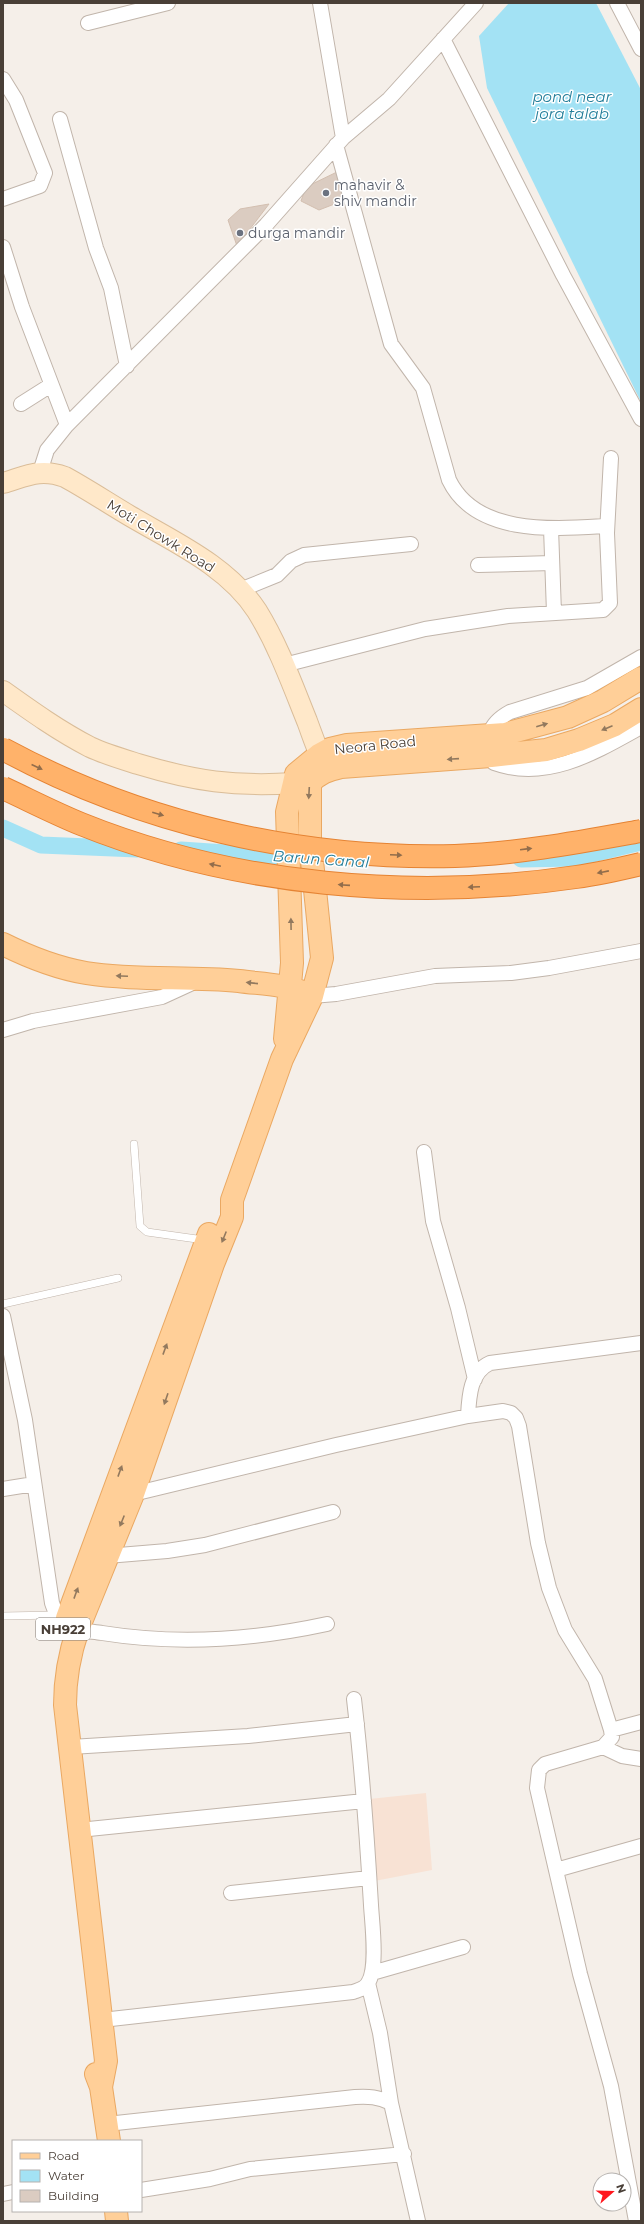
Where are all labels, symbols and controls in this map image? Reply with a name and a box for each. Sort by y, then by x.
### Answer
water label: pond near jora talab [532,87,613,123]
place label: mahavir & shiv mandir [334,176,417,210]
marker: mahavir & shiv mandir [321,188,331,198]
place label: durga mandir [248,224,346,242]
marker: durga mandir [235,228,245,238]
street label: Moti Chowk Road [104,495,218,577]
one-way arrow [537,722,549,728]
one-way arrow [601,725,613,732]
street label: Neora Road [333,732,417,758]
one-way arrow [447,756,459,763]
one-way arrow [32,764,43,770]
one-way arrow [306,787,313,799]
one-way arrow [152,812,165,818]
water label: Barun Canal [272,846,370,872]
one-way arrow [520,846,532,852]
one-way arrow [390,852,402,859]
one-way arrow [209,861,222,867]
one-way arrow [597,869,609,875]
one-way arrow [338,881,350,888]
one-way arrow [468,883,480,890]
one-way arrow [288,917,294,930]
one-way arrow [116,973,128,980]
one-way arrow [246,980,258,986]
one-way arrow [221,1232,227,1243]
one-way arrow [163,1342,169,1354]
one-way arrow [163,1393,169,1405]
one-way arrow [118,1464,124,1476]
one-way arrow [118,1516,124,1528]
one-way arrow [73,1587,79,1599]
road number: NH922 [36,1618,90,1640]
legend [12,2140,142,2212]
text: Road [48,2148,79,2163]
text: Water [48,2168,85,2183]
north arrow [592,2172,632,2212]
text: N [613,2182,629,2195]
text: Building [48,2188,99,2203]

